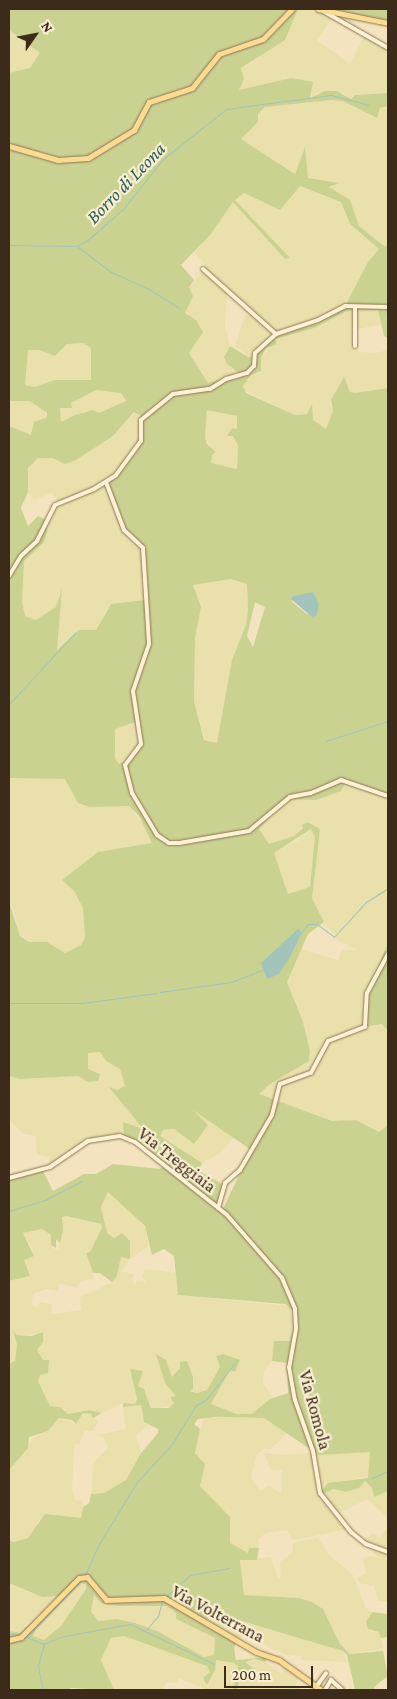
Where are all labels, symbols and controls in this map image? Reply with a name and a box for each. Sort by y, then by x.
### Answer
north arrow [10,10,60,60]
text: N [38,18,57,35]
water label: Borro di Leona [82,138,170,228]
street label: Via Treggiaia [133,1123,221,1197]
street label: Via Romola [294,1368,336,1452]
street label: Via Volterrana [168,1580,268,1648]
scale bar [227,1656,316,1688]
text: 200 m [232,1667,271,1683]

